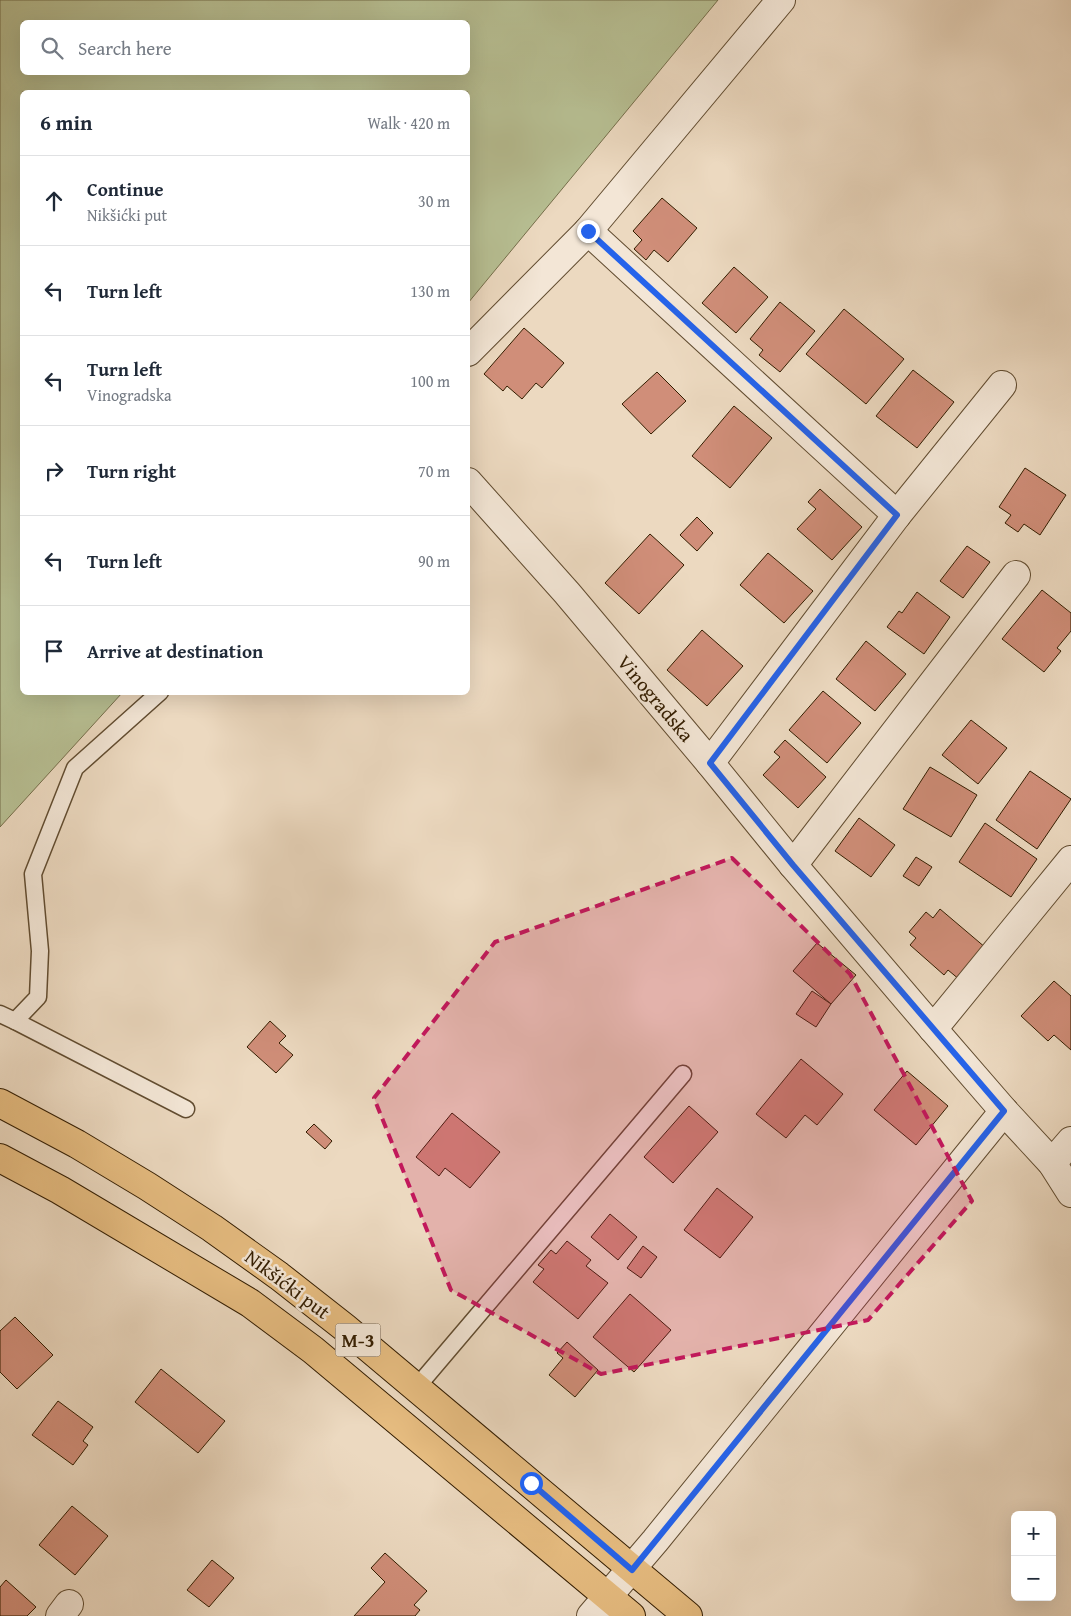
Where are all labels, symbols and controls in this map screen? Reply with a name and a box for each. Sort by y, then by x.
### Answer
search box [20,20,470,75]
icon: search [38,34,66,62]
text: Search here [78,34,172,62]
text: 6 min [40,107,92,138]
text: Walk · 420 m [367,111,450,135]
text: Continue [87,175,164,203]
icon: ahead [40,187,68,215]
text: 30 m [418,189,450,213]
text: Nikšićki put [87,203,167,227]
route end [577,220,600,243]
icon: left [40,277,68,305]
text: Turn left [87,277,162,305]
text: 130 m [410,279,450,303]
text: Turn left [87,355,162,383]
icon: left [40,367,68,395]
text: 100 m [410,369,450,393]
text: Vinogradska [87,383,172,407]
icon: right [40,457,68,485]
text: Turn right [87,457,176,485]
text: 70 m [418,459,450,483]
icon: left [40,547,68,575]
text: Turn left [87,547,162,575]
text: 90 m [418,549,450,573]
icon: arrive [40,637,68,665]
text: Arrive at destination [87,637,263,665]
street label: Vinogradska [611,648,701,748]
street label: Nikšićki put [239,1242,337,1326]
road number: M-3 [336,1324,380,1356]
route start [520,1472,543,1495]
map controls [1011,1511,1056,1601]
button: + [1011,1511,1056,1556]
button: − [1011,1556,1056,1601]

